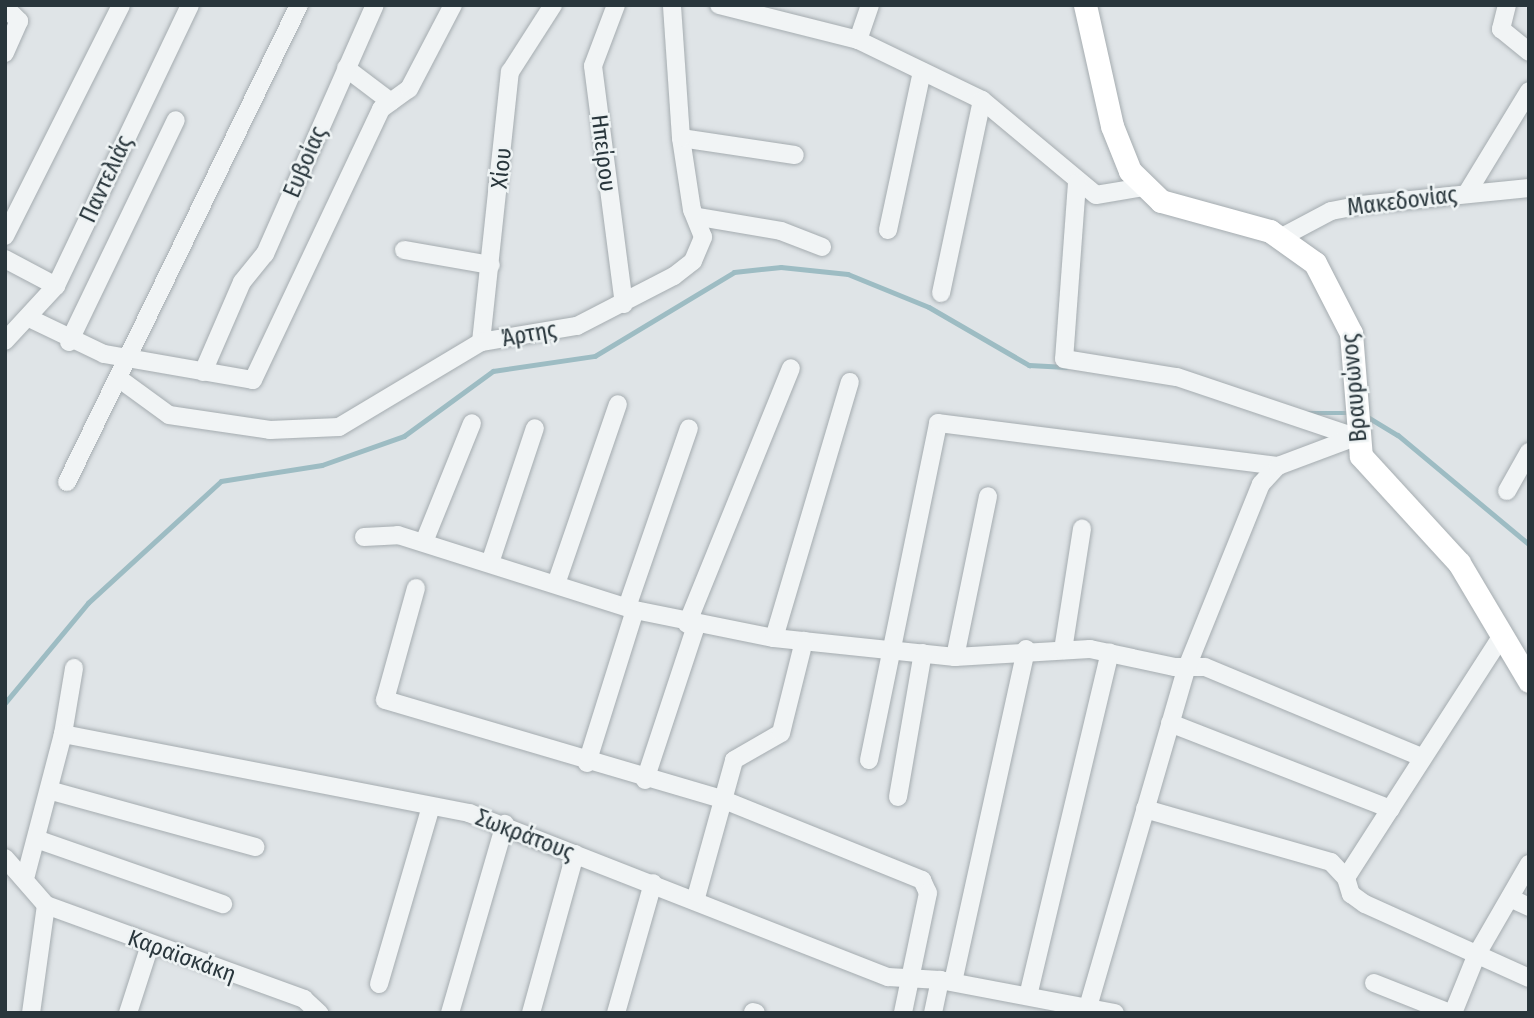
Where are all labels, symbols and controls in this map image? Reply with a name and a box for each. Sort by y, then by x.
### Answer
street label: Ηπείρου [586,113,622,193]
street label: Ευβοίας [278,122,332,202]
street label: Παντελιάς [74,131,138,227]
street label: Χίου [485,146,517,190]
street label: Μακεδονίας [1346,181,1458,221]
street label: Άρτης [499,316,559,352]
street label: Βραυρώνος [1336,333,1372,443]
street label: Σωκράτους [472,804,578,866]
street label: Καραϊσκάκη [124,924,240,988]

